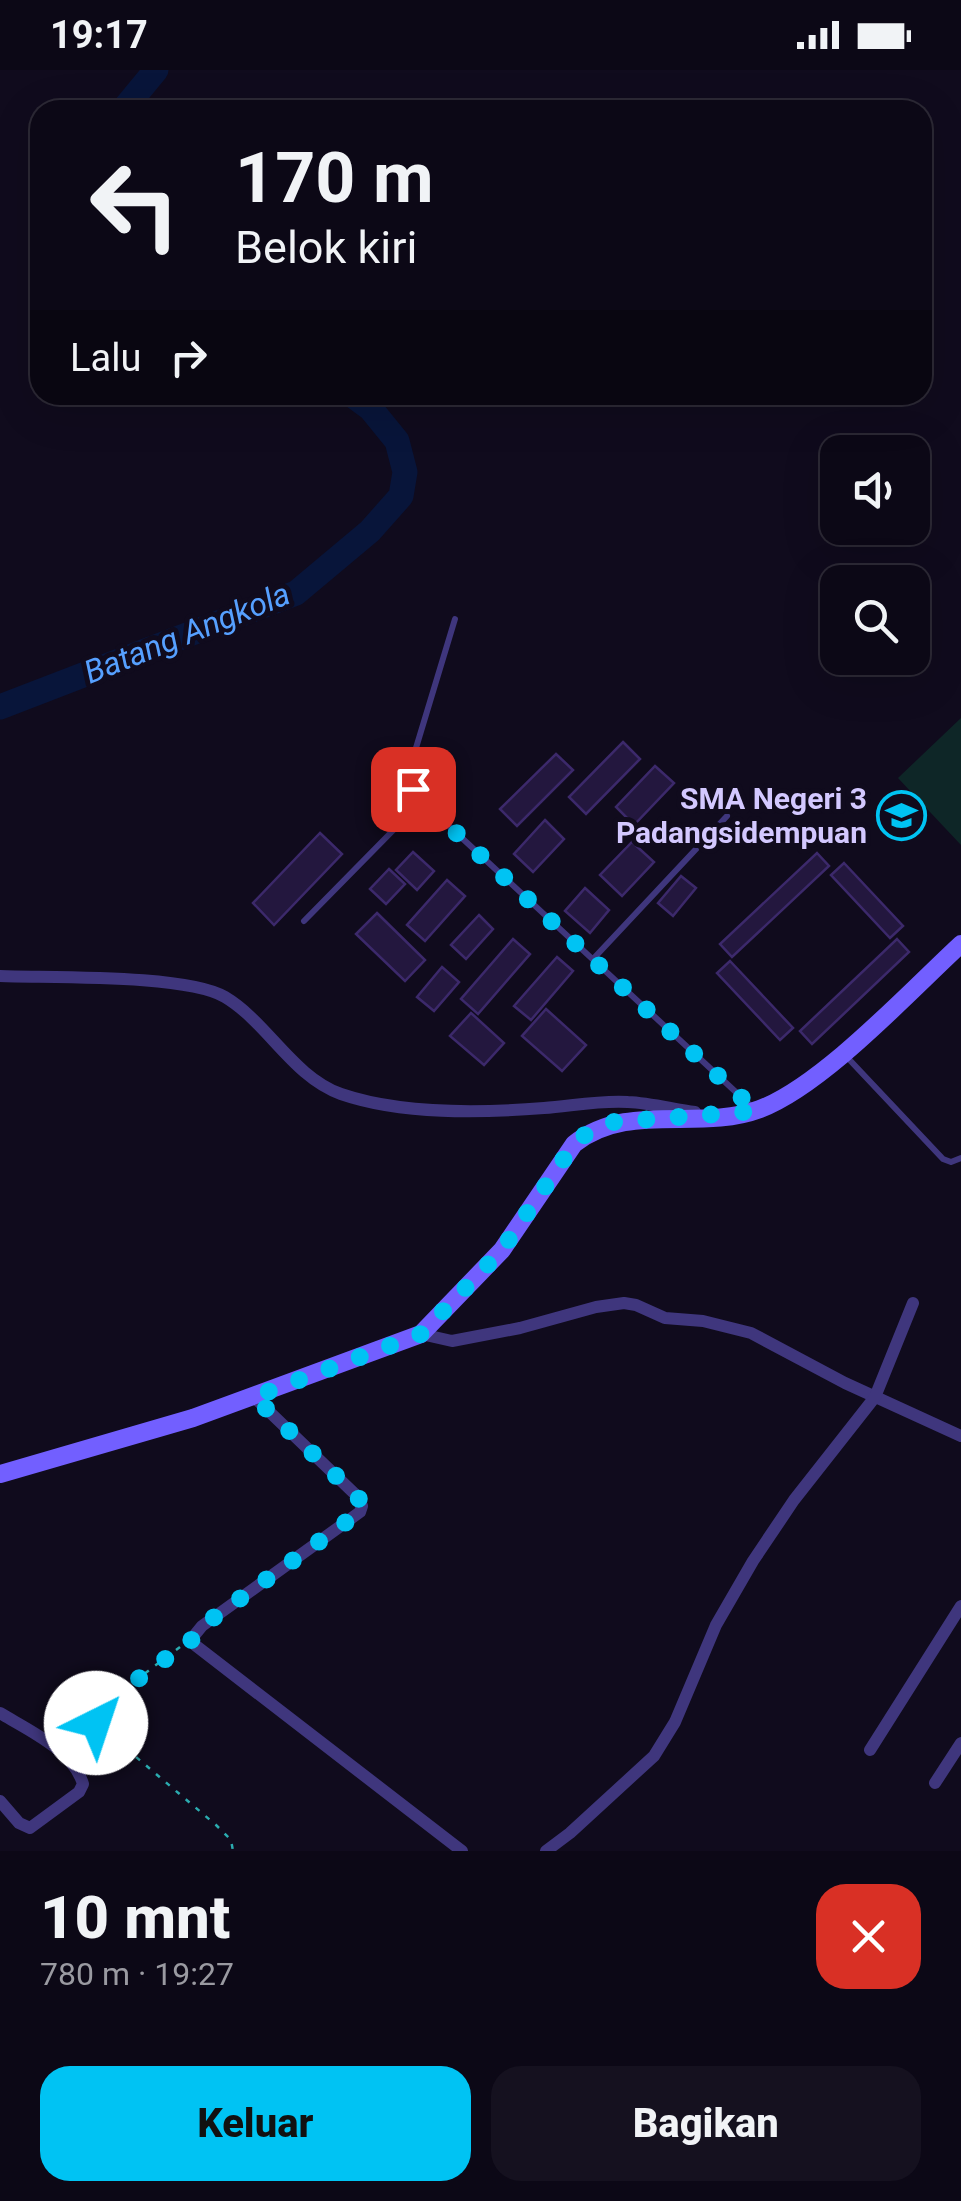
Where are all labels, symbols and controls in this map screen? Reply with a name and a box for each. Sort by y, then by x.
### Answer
text: 19:17 [50,13,148,57]
text: 170 m [235,137,434,219]
icon: left [70,140,200,270]
text: Belok kiri [235,221,417,274]
icon: right [161,330,216,385]
text: Lalu [70,336,141,380]
map controls [820,435,930,675]
button: sound [820,435,930,545]
button: search [820,565,930,675]
water label: Batang Angkola [79,574,295,692]
pin [371,747,456,832]
icon: arrive [386,762,441,817]
place label: SMA Negeri 3 Padangsidempuan [616,781,867,850]
school or university icon: SMA Negeri 3 Padangsidempuan [876,789,928,841]
position arrow [44,1671,148,1775]
text: 10 mnt [40,1882,230,1953]
button: close [816,1884,921,1989]
text: 780 m · 19:27 [40,1955,234,1993]
button: Keluar [40,2066,471,2181]
button: Bagikan [491,2066,921,2181]

